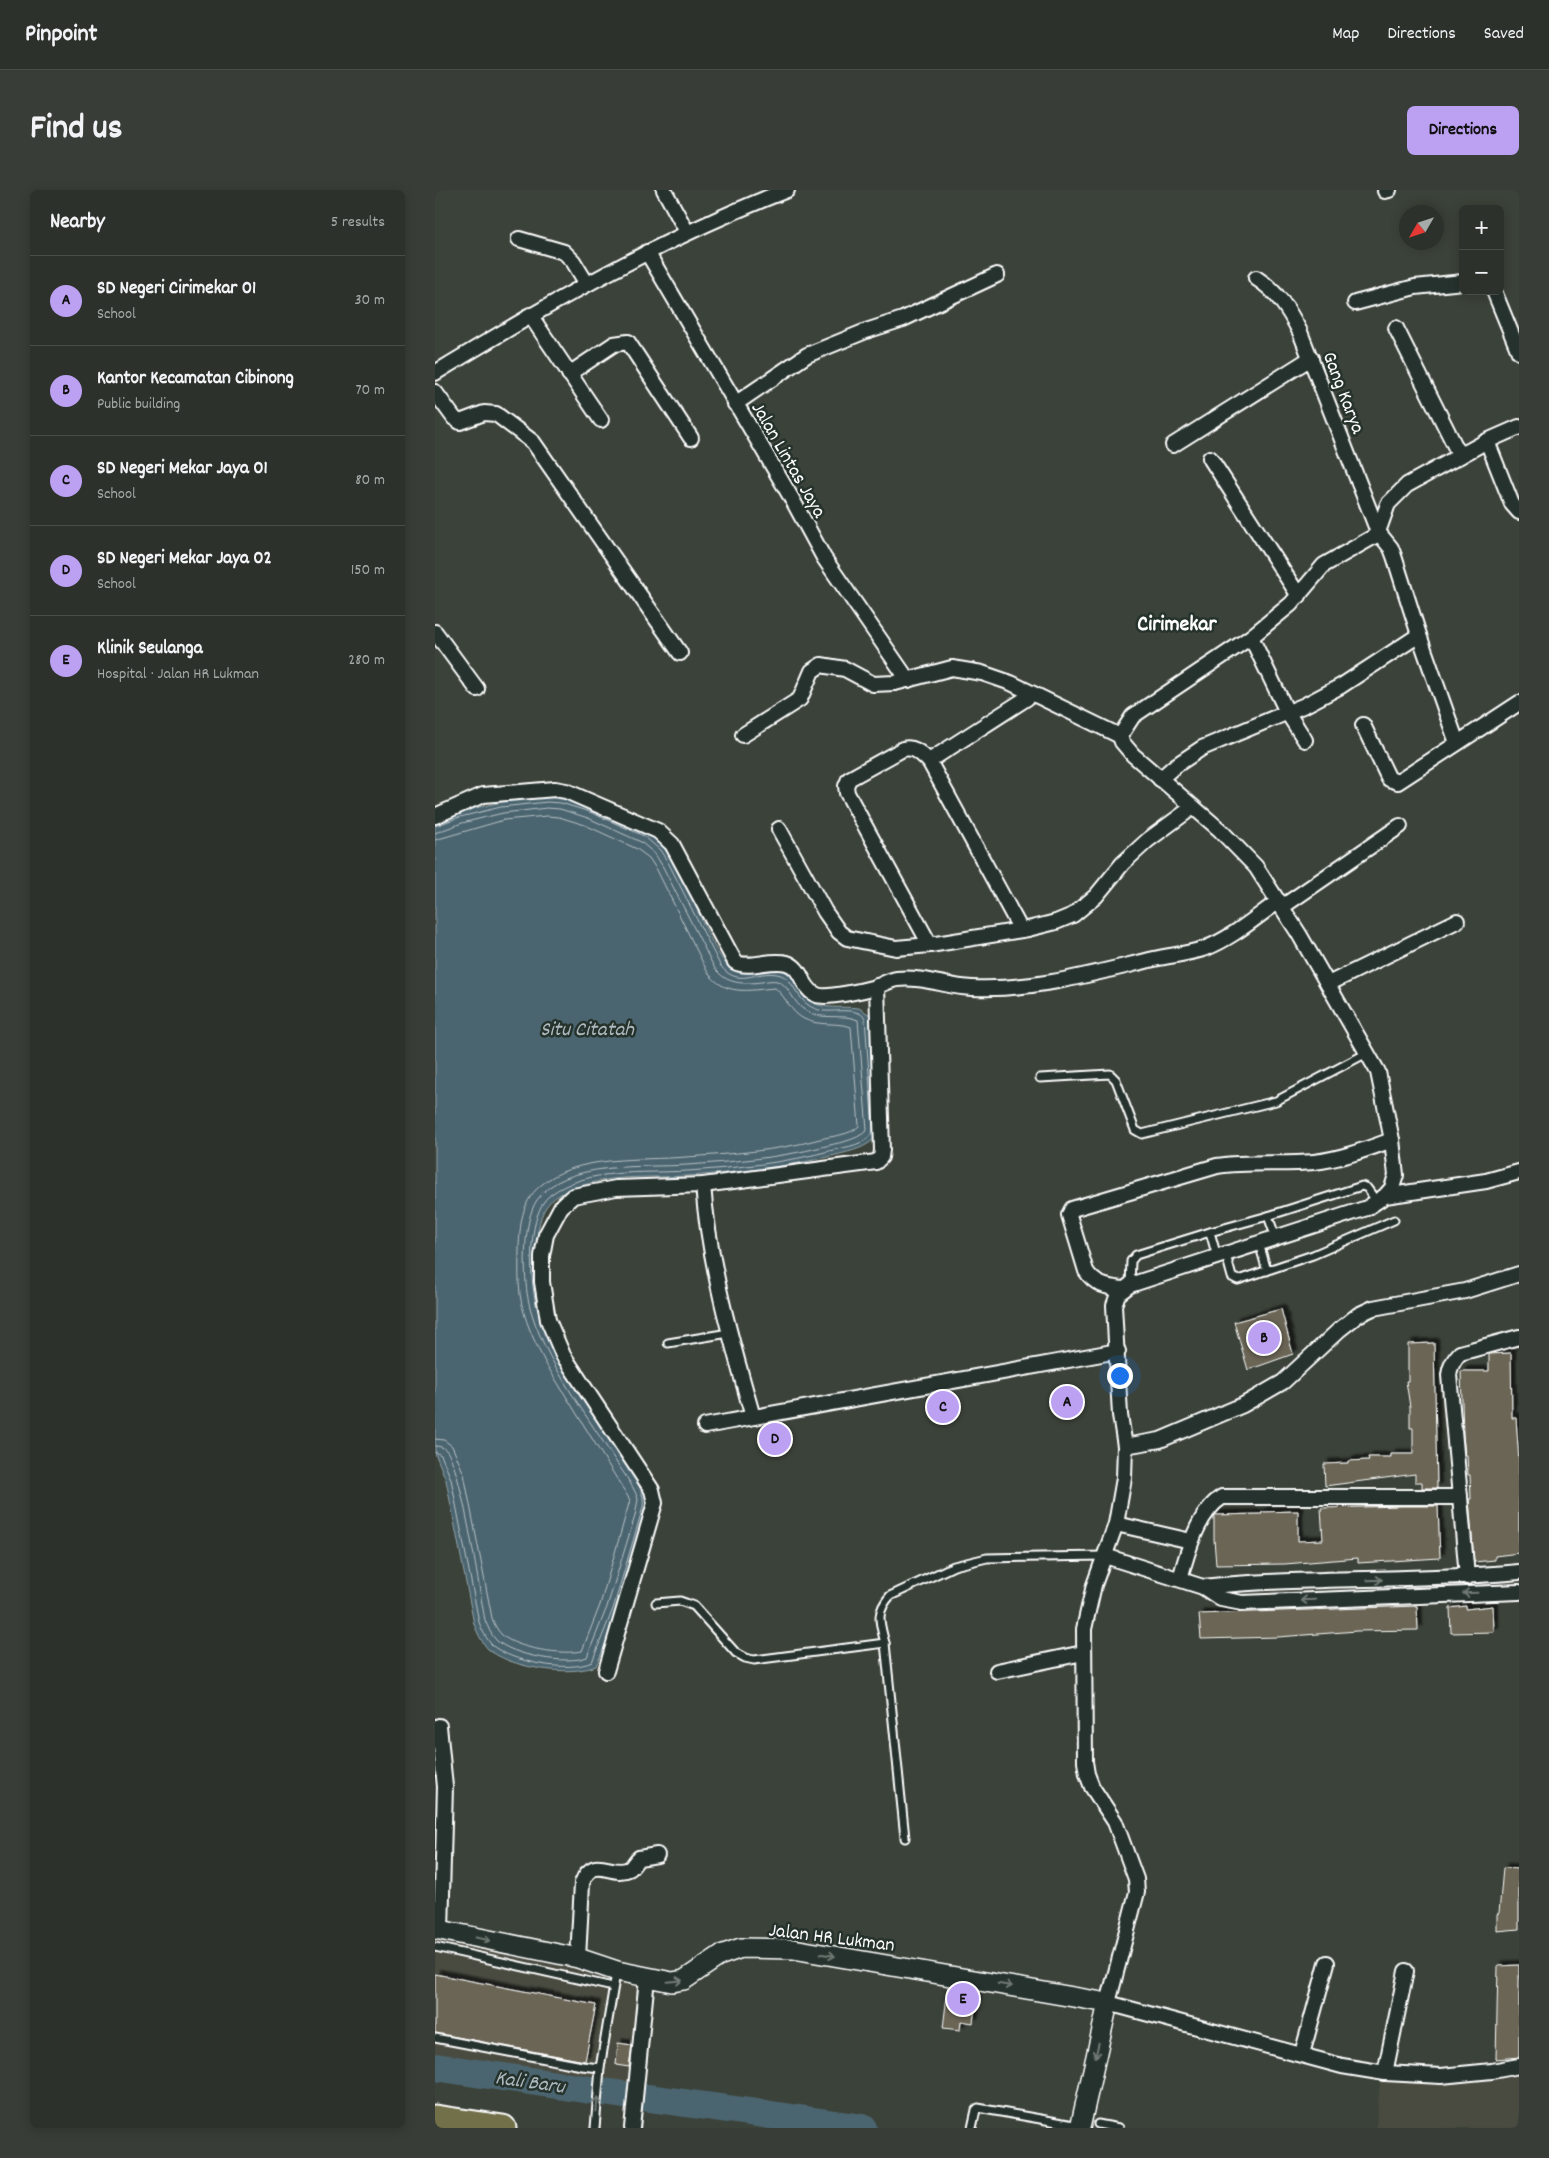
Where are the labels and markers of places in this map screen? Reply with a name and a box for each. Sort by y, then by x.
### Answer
pin: B [1248,1319,1280,1357]
pin: A [1051,1383,1083,1421]
pin: C [927,1388,959,1426]
pin: D [759,1420,791,1458]
pin: E [947,1980,979,2018]

